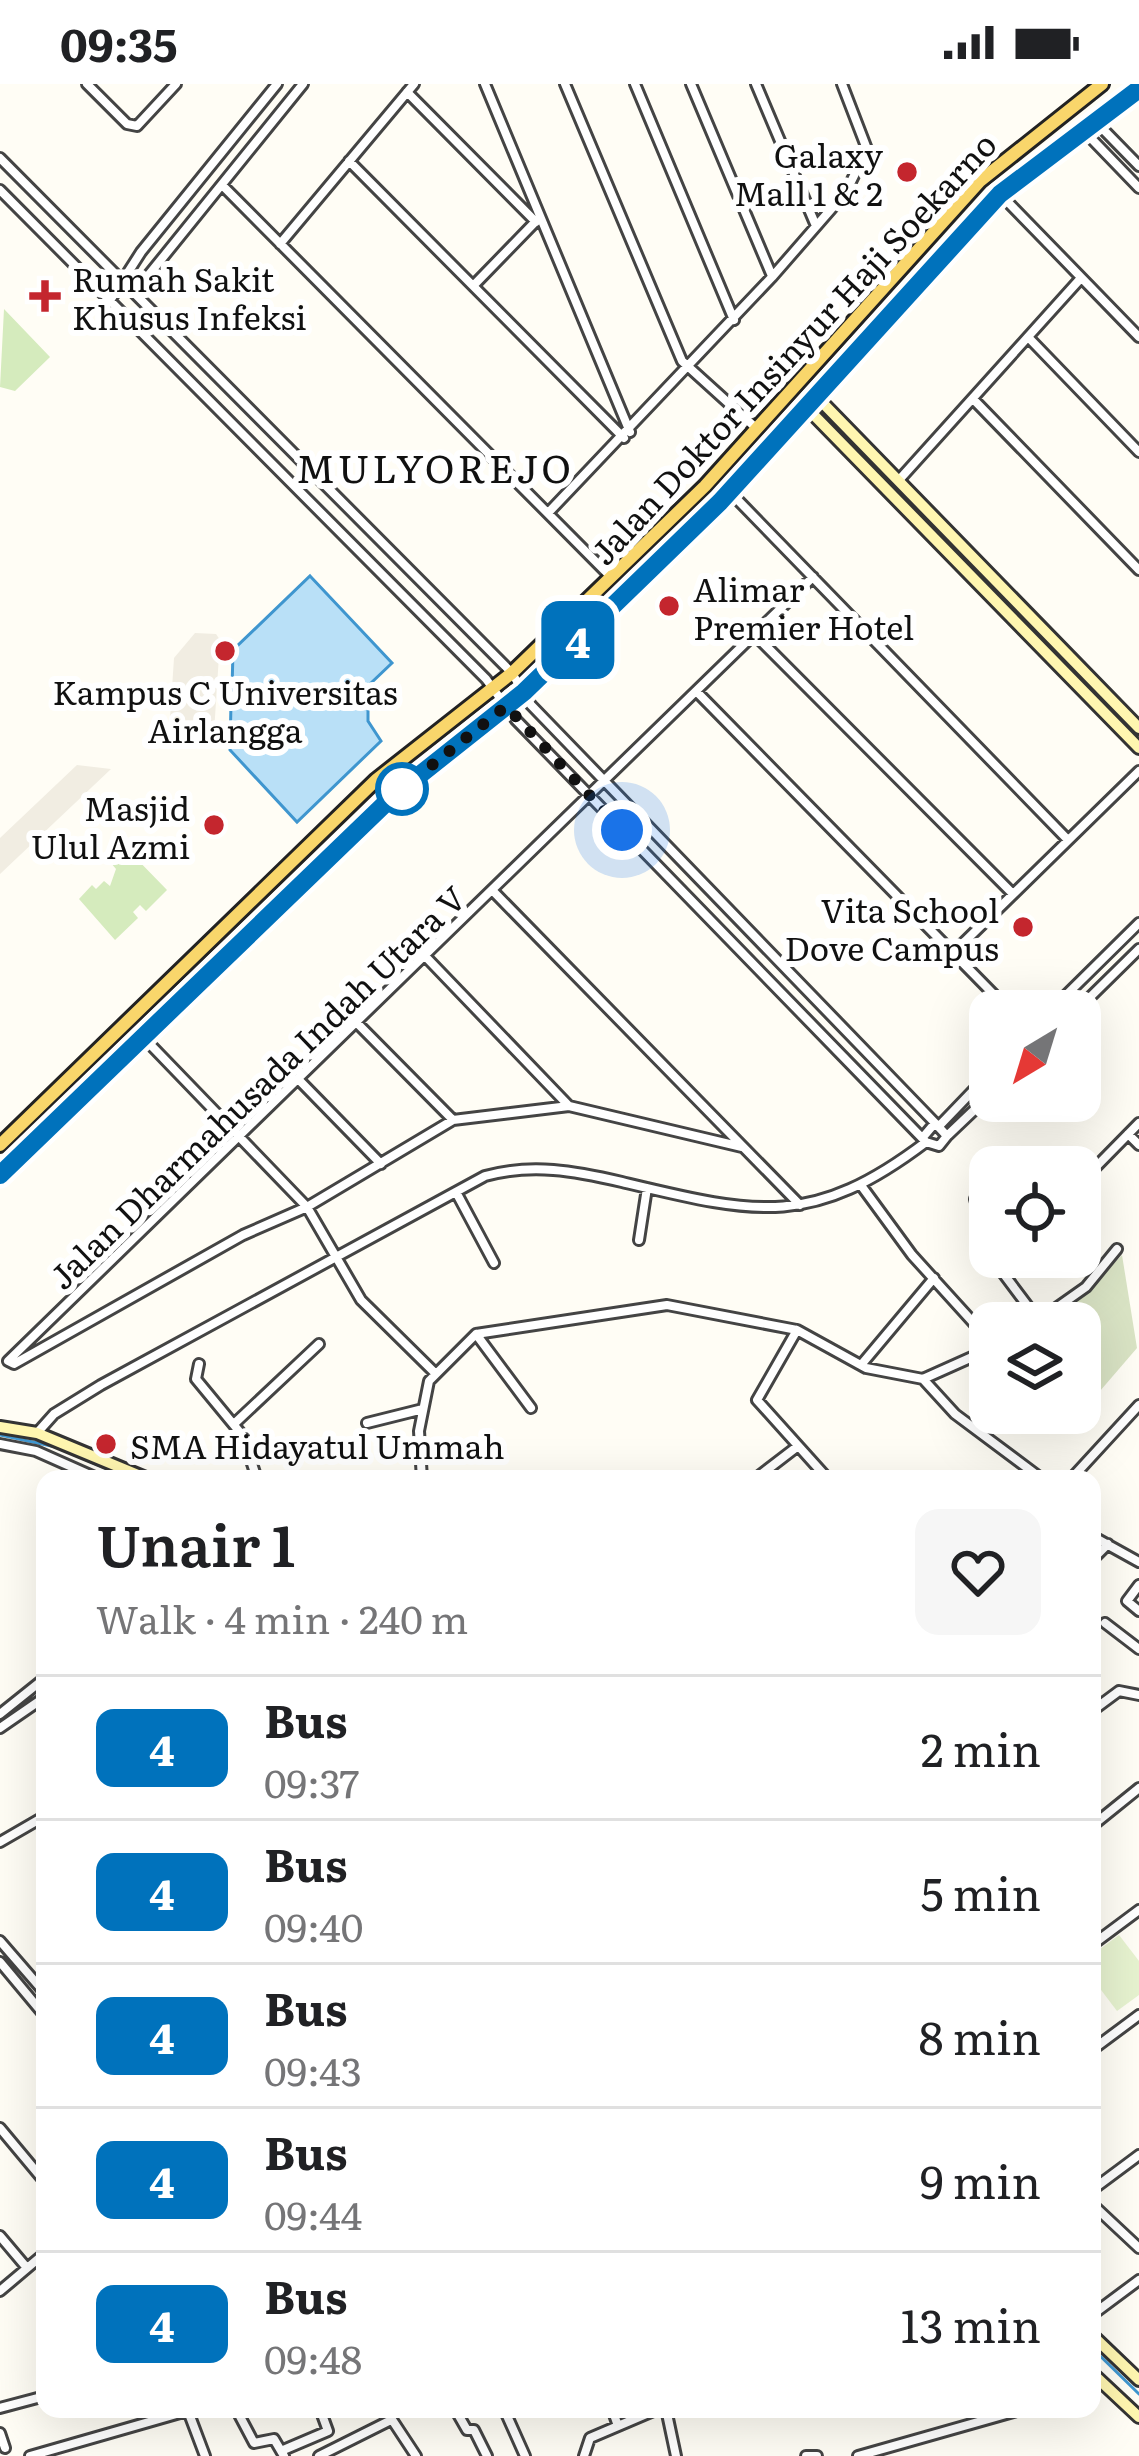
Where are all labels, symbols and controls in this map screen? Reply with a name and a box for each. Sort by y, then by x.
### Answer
text: 09:35 [60,9,177,76]
street label: Jalan Doktor Insinyur Haji Soekarno [578,120,1006,574]
place label: Galaxy Mall 1 & 2 [734,129,883,216]
marker: Galaxy Mall 1 & 2 [894,159,920,185]
place label: Rumah Sakit Khusus Infeksi [72,253,306,340]
marker: Rumah Sakit Khusus Infeksi [29,280,61,312]
district label: MULYOREJO [296,437,574,495]
place label: Alimar Premier Hotel [693,563,914,650]
marker: Alimar Premier Hotel [656,593,682,619]
line badge: 4 [539,601,617,679]
text: 4 [565,609,591,671]
marker: Kampus C Universitas Airlangga [212,638,238,664]
place label: Kampus C Universitas Airlangga [52,666,398,753]
unlabelled marker [377,764,427,814]
place label: Masjid Ulul Azmi [31,782,190,869]
your location [592,800,652,860]
marker: Masjid Ulul Azmi [201,812,227,838]
street label: Jalan Dharmahusada Indah Utara V [37,873,475,1299]
place label: Vita School Dove Campus [785,884,999,971]
marker: Vita School Dove Campus [1010,914,1036,940]
north arrow [969,990,1101,1122]
map controls [969,990,1101,1434]
button: locate [969,1146,1101,1278]
button: layers [969,1302,1101,1434]
place label: SMA Hidayatul Ummah [130,1420,504,1469]
marker: SMA Hidayatul Ummah [93,1431,119,1457]
text: Unair 1 [96,1500,295,1585]
button: heart [915,1509,1041,1635]
text: Walk · 4 min · 240 m [96,1588,468,1646]
text: Bus [264,1685,348,1752]
text: 2 min [921,1714,1041,1781]
text: 4 [149,1717,175,1779]
text: 09:37 [264,1752,359,1810]
text: Bus [264,1829,348,1896]
text: 5 min [921,1858,1041,1925]
text: 4 [149,1861,175,1923]
text: 09:40 [264,1896,363,1954]
text: Bus [264,1973,348,2040]
text: 8 min [919,2002,1041,2069]
text: 4 [149,2005,175,2067]
text: 09:43 [264,2040,362,2098]
text: Bus [264,2117,348,2184]
text: 9 min [920,2146,1041,2213]
text: 4 [149,2149,175,2211]
text: 09:44 [264,2184,362,2242]
text: Bus [264,2261,348,2328]
text: 13 min [901,2290,1041,2357]
text: 4 [149,2293,175,2355]
text: 09:48 [264,2328,362,2386]

